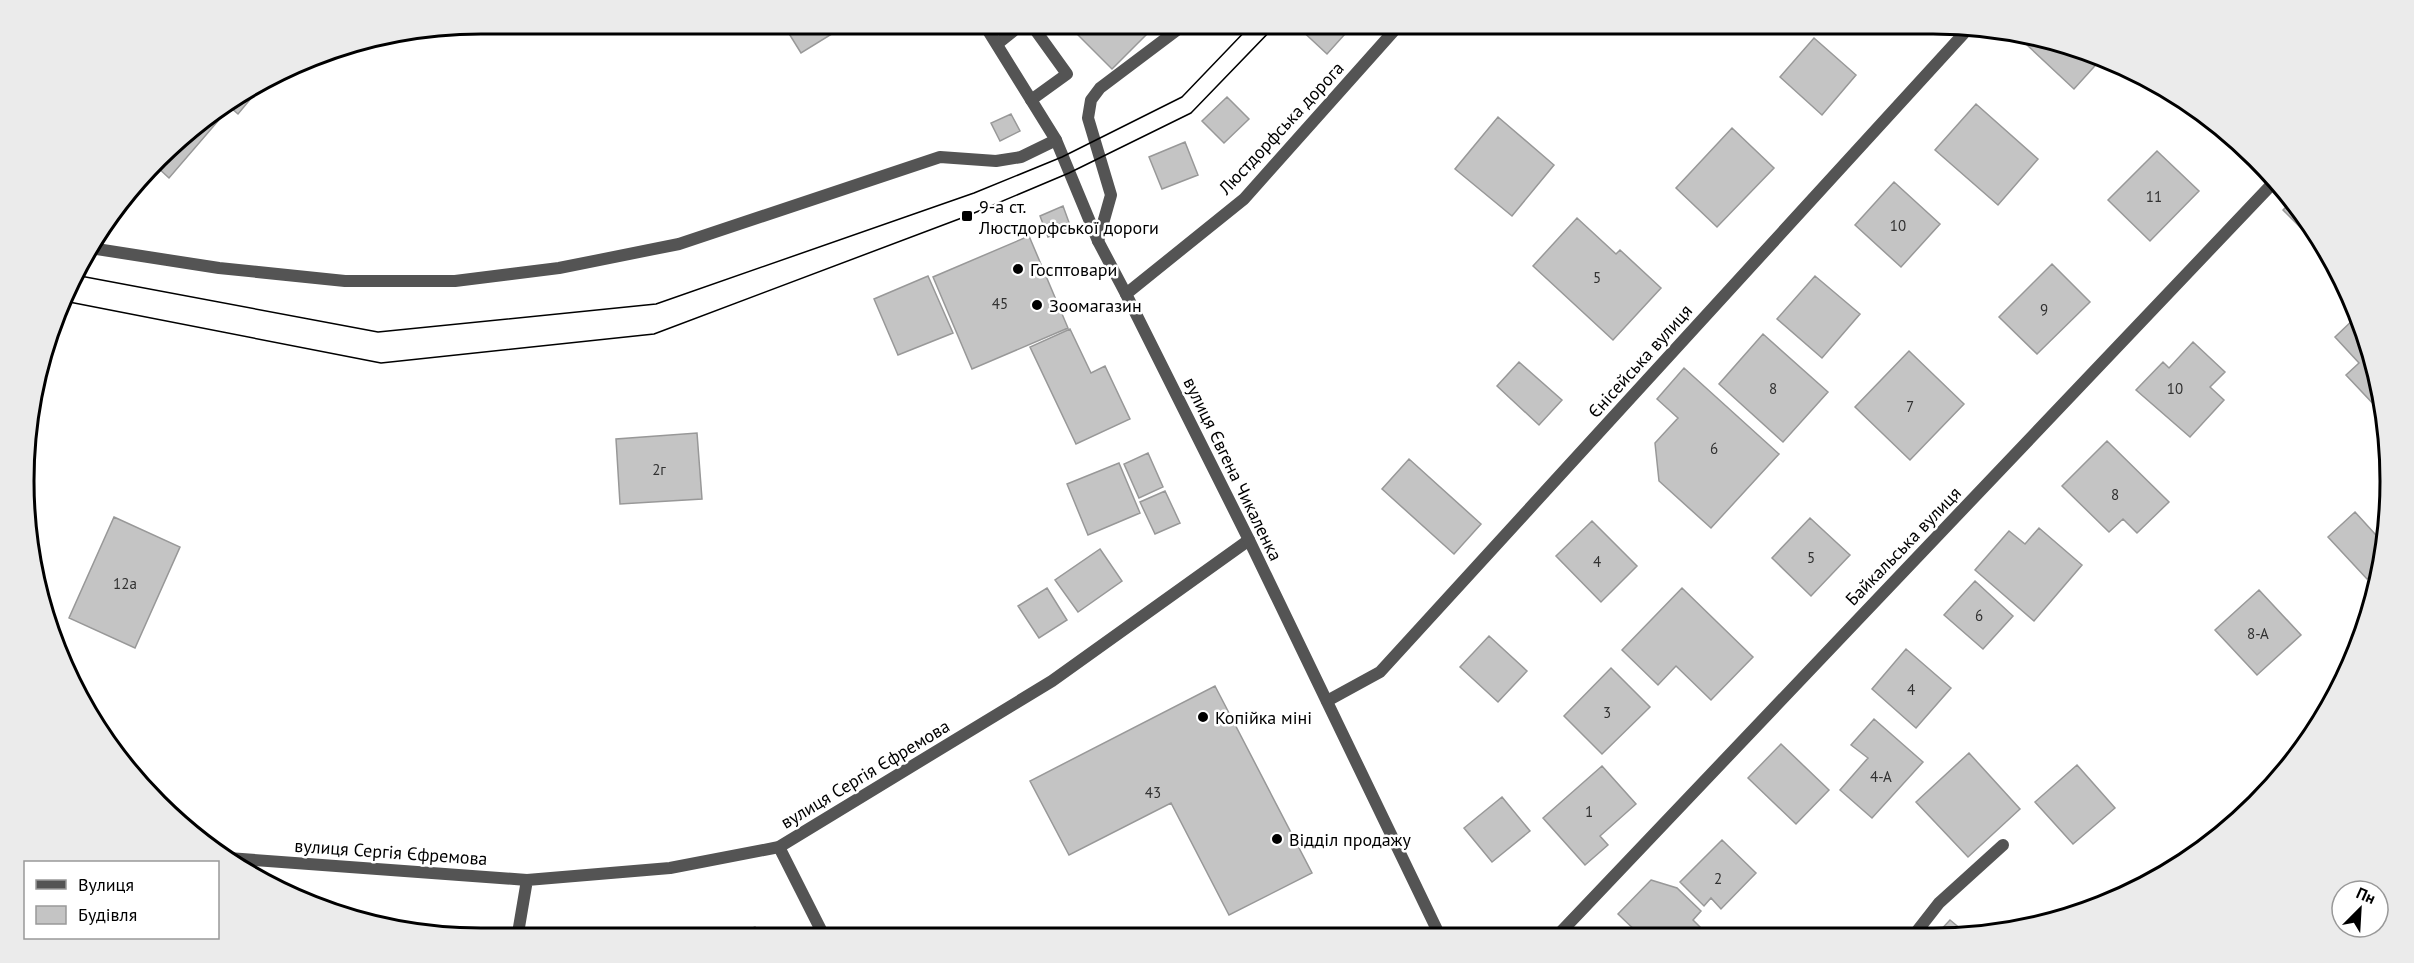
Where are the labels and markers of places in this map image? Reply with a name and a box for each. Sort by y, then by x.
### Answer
place label: 9-а ст. Люстдорфської дороги [978,195,1159,239]
marker: 9-а ст. Люстдорфської дороги [960,209,974,223]
place label: Госптовари [1030,258,1117,281]
marker: Госптовари [1011,262,1025,276]
place label: Зоомагазин [1049,294,1142,317]
marker: Зоомагазин [1030,298,1044,312]
place label: Копійка міні [1215,706,1312,729]
marker: Копійка міні [1196,710,1210,724]
place label: Відділ продажу [1289,828,1411,851]
marker: Відділ продажу [1270,832,1284,846]

